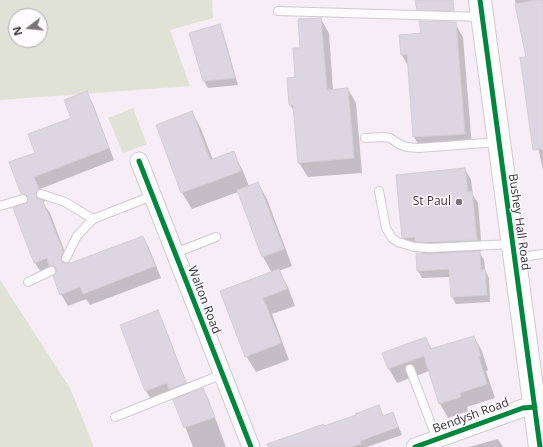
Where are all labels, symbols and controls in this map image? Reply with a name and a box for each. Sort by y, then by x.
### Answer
north arrow [8,8,48,48]
text: N [9,25,25,38]
street label: Bushey Hall Road [505,173,533,271]
place label: St Paul [413,195,451,209]
marker: St Paul [454,197,464,207]
street label: Walton Road [184,264,224,336]
street label: Bendysh Road [431,396,511,436]

